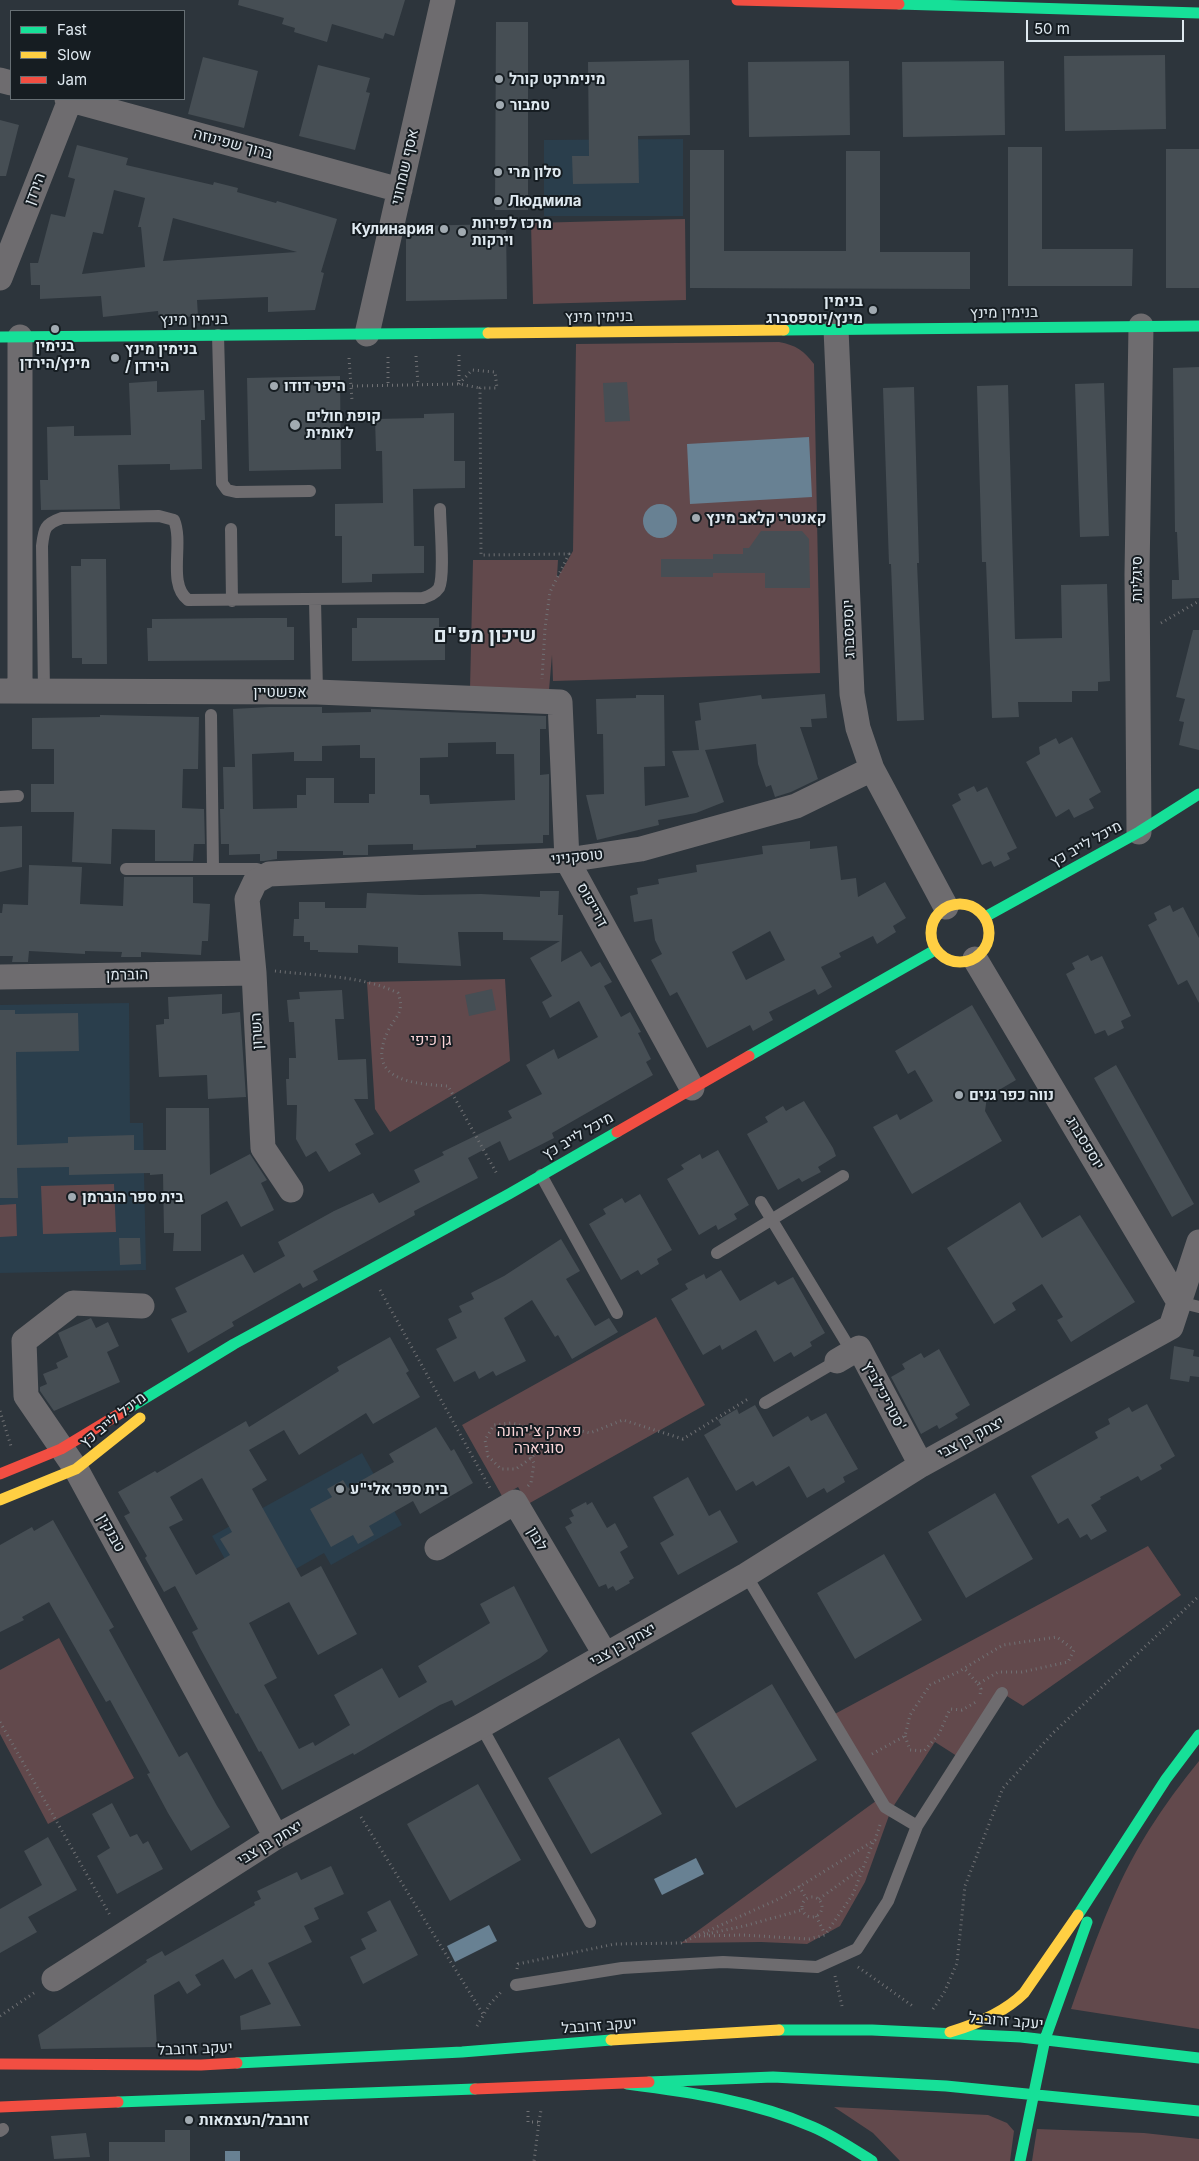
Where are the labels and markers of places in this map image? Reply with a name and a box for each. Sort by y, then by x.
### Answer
place label: מינימרקט קורל [509,70,605,88]
marker: מינימרקט קורל [493,73,505,85]
place label: טמבור [510,96,550,114]
marker: טמבור [494,99,506,111]
place label: סלון מרי [508,163,561,181]
marker: סלון מרי [492,166,504,178]
place label: Людмила [508,192,582,210]
marker: Людмила [492,195,504,207]
place label: מרכז לפירות וירקות [472,214,552,249]
place label: Кулинария [352,220,434,238]
marker: Кулинария [438,223,450,235]
marker: מרכז לפירות וירקות [456,226,468,238]
place label: בנימין מינץ/יוספסברג [766,292,863,327]
marker: בנימין מינץ/יוספסברג [867,304,879,316]
marker: בנימין מינץ/הירדן [49,323,61,335]
place label: בנימין מינץ/הירדן [20,337,90,372]
place label: בנימין מינץ / הירדן [125,340,197,375]
marker: בנימין מינץ / הירדן [109,352,121,364]
place label: היפר דודו [284,377,346,395]
marker: היפר דודו [268,380,280,392]
place label: קופת חולים לאומית [306,407,381,442]
marker: קופת חולים לאומית [288,418,302,432]
place label: קאנטרי קלאב מינץ [706,509,827,527]
marker: קאנטרי קלאב מינץ [690,512,702,524]
place label: נווה כפר גנים [969,1086,1054,1104]
marker: נווה כפר גנים [953,1089,965,1101]
place label: בית ספר הוברמן [82,1188,183,1206]
marker: בית ספר הוברמן [66,1191,78,1203]
place label: בית ספר אלי"ע [350,1480,448,1498]
marker: בית ספר אלי"ע [334,1483,346,1495]
place label: זרובבל/העצמאות [199,2111,309,2129]
marker: זרובבל/העצמאות [183,2114,195,2126]

